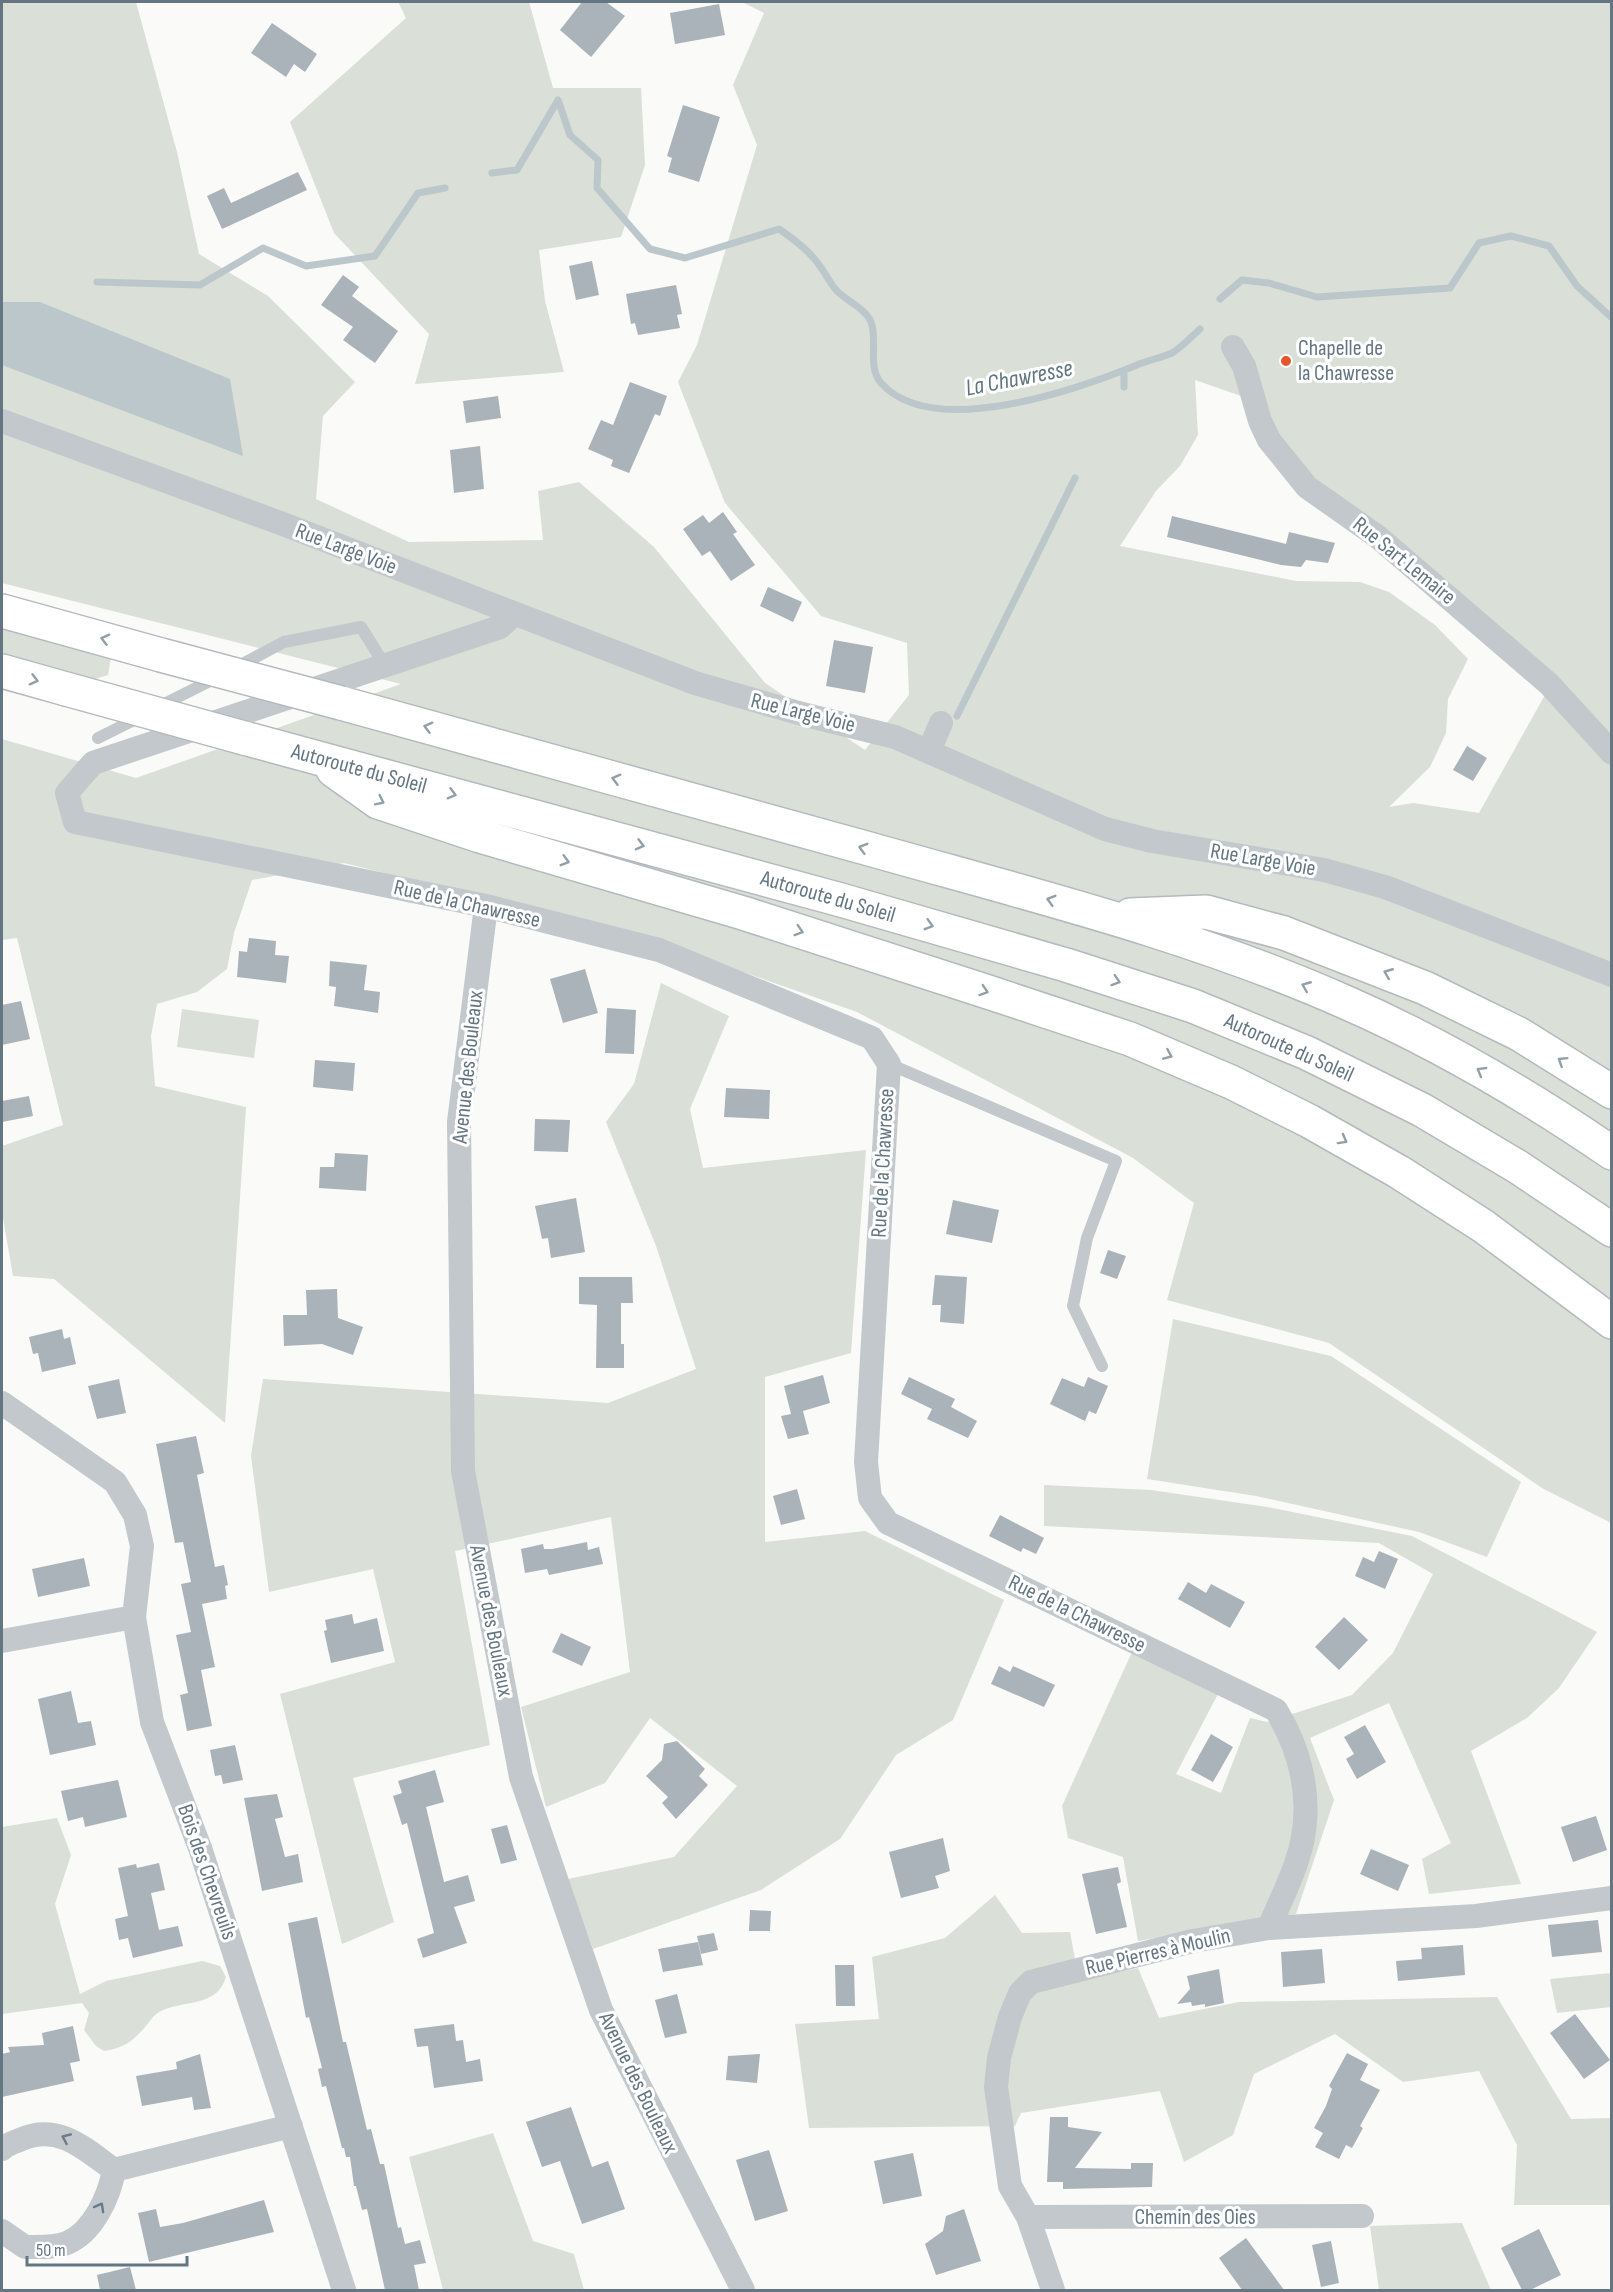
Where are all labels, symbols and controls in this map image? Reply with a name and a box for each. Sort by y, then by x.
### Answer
place label: Chapelle de la Chawresse [1298,335,1394,387]
water label: La Chawresse [963,353,1075,403]
marker: Chapelle de la Chawresse [1279,354,1293,368]
street label: Rue Sart Lemaire [1347,511,1461,611]
street label: Rue Large Voie [292,517,400,581]
one-way arrow [100,634,110,647]
one-way arrow [28,673,39,685]
street label: Rue Large Voie [748,687,858,739]
one-way arrow [423,722,434,734]
street label: Autoroute du Soleil [287,738,430,800]
one-way arrow [611,774,622,786]
one-way arrow [446,787,457,799]
one-way arrow [374,794,385,806]
street label: Rue Large Voie [1208,837,1318,883]
one-way arrow [634,838,645,850]
one-way arrow [858,842,868,855]
one-way arrow [559,854,570,866]
street label: Autoroute du Soleil [757,865,899,929]
street label: Rue de la Chawresse [391,874,543,934]
one-way arrow [1046,895,1057,907]
one-way arrow [924,918,934,931]
one-way arrow [793,924,804,936]
one-way arrow [1384,968,1395,980]
one-way arrow [1110,974,1121,987]
one-way arrow [1301,981,1312,993]
one-way arrow [978,983,989,996]
street label: Avenue des Bouleaux [446,988,490,1146]
street label: Autoroute du Soleil [1219,1007,1358,1089]
one-way arrow [1162,1048,1173,1060]
one-way arrow [1558,1057,1568,1069]
one-way arrow [1477,1067,1488,1078]
street label: Rue de la Chawresse [866,1088,900,1238]
one-way arrow [1337,1133,1347,1145]
street label: Avenue des Bouleaux [463,1542,519,1700]
street label: Rue de la Chawresse [1004,1569,1150,1659]
street label: Bois des Chevreuils [171,1801,243,1943]
street label: Rue Pierres à Moulin [1083,1922,1233,1982]
street label: Avenue des Bouleaux [592,2007,684,2159]
one-way arrow [61,2133,72,2145]
one-way arrow [93,2203,104,2213]
street label: Chemin des Oies [1134,2204,1256,2231]
scale bar [27,2229,188,2267]
text: 50 m [36,2240,66,2261]

